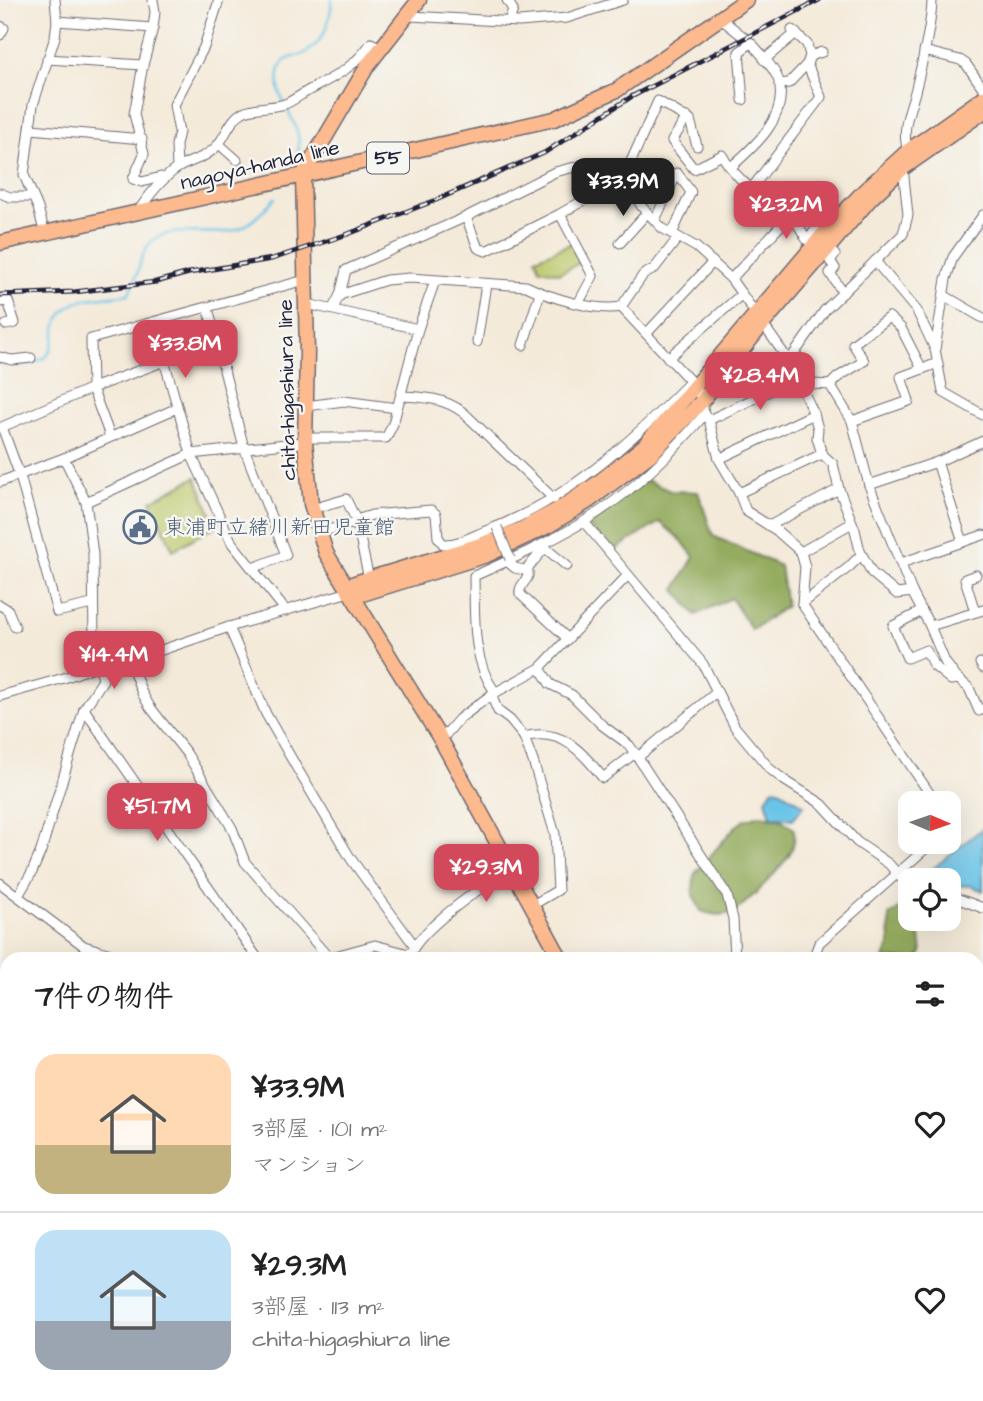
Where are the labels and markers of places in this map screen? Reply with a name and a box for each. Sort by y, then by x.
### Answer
pin: ¥33.9M [566,158,680,218]
pin: ¥23.2M [729,182,843,241]
pin: ¥33.8M [128,320,242,380]
pin: ¥28.4M [703,352,817,412]
public building icon: 東浦町立緒川新田児童館 [121,508,159,546]
place label: 東浦町立緒川新田児童館 [164,513,395,542]
pin: ¥14.4M [57,632,171,691]
pin: ¥51.7M [100,784,214,843]
pin: ¥29.3M [429,844,543,904]

